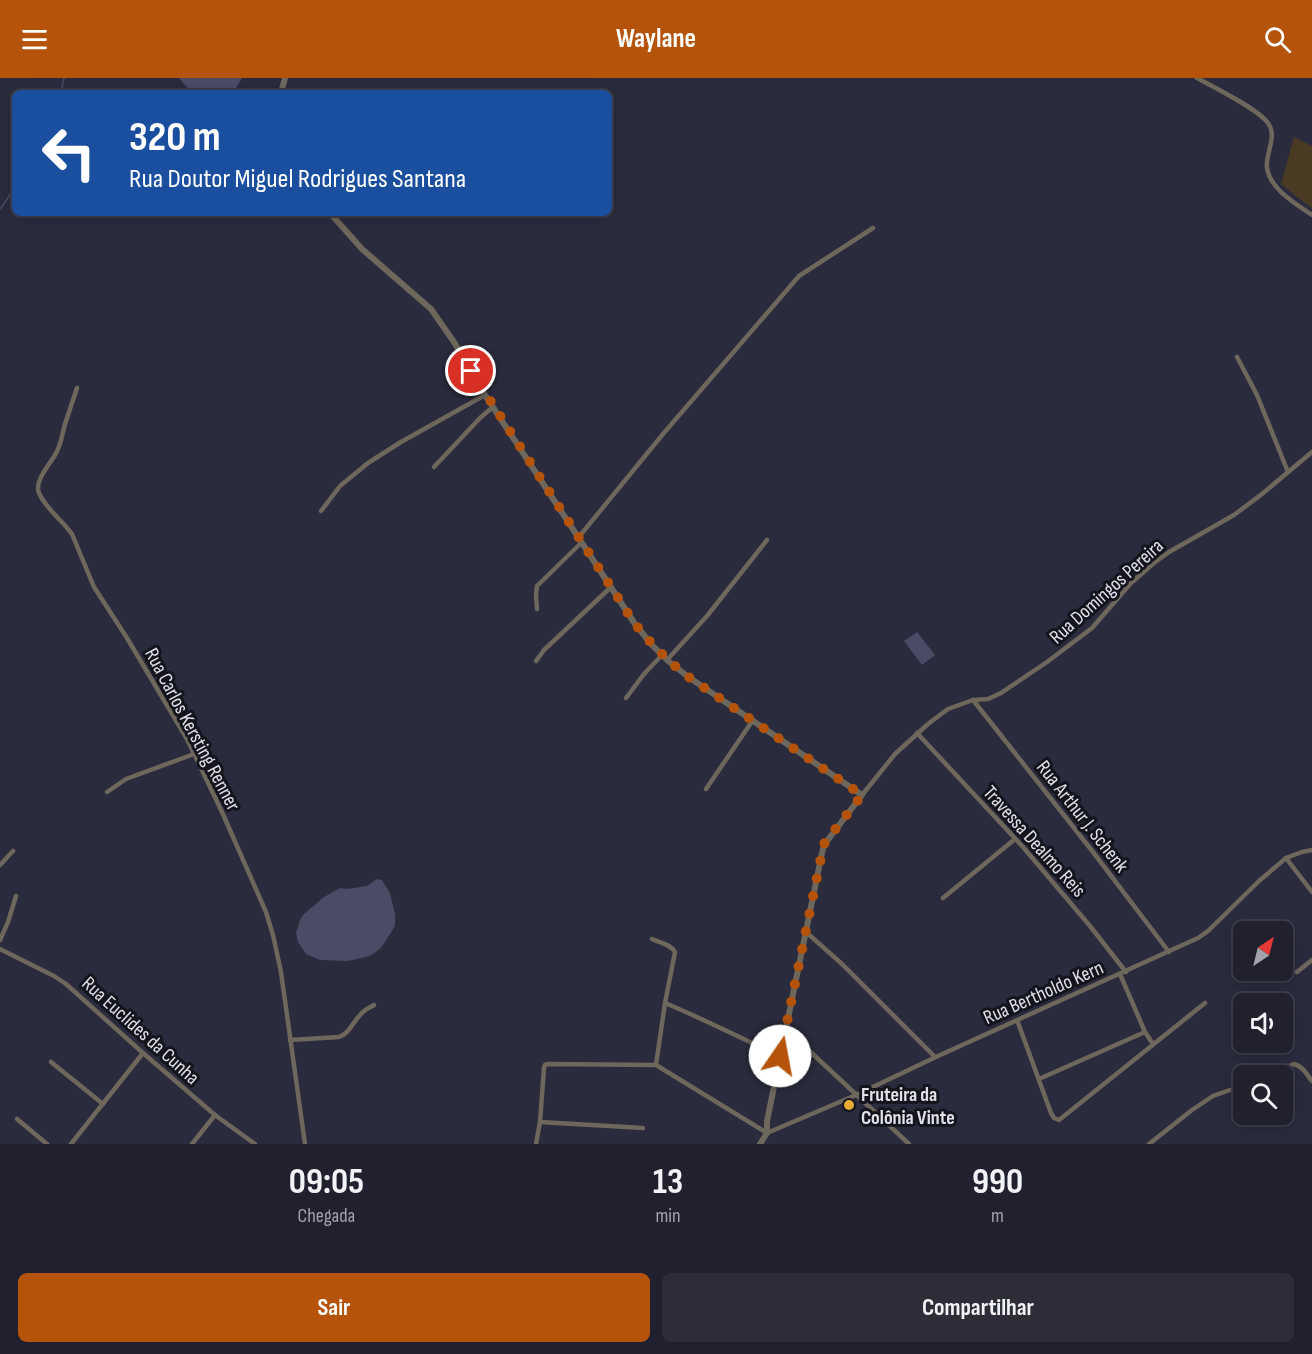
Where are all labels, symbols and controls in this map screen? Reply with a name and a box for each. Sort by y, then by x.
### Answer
icon: menu [18,23,51,56]
text: Waylane [616,23,696,55]
icon: search [1261,23,1294,56]
text: 320 m [129,112,221,163]
icon: left [30,114,108,192]
text: Rua Doutor Miguel Rodrigues Santana [129,163,466,195]
pin [445,345,496,396]
icon: arrive [454,354,487,387]
street label: Rua Domingos Pereira [1045,534,1169,649]
street label: Rua Carlos Kersting Renner [139,644,245,815]
street label: Rua Arthur J. Schenk [1031,756,1134,878]
street label: Travessa Dealmo Reis [978,781,1091,902]
north arrow [1233,921,1293,981]
map controls [1233,921,1293,1125]
street label: Rua Bertholdo Kern [980,956,1107,1030]
street label: Rua Euclides da Cunha [77,972,204,1090]
button: sound [1233,993,1293,1053]
position arrow [748,1024,812,1088]
button: search [1233,1065,1293,1125]
place label: Fruteira da Colônia Vinte [861,1083,955,1130]
marker: Fruteira da Colônia Vinte [842,1098,856,1112]
text: 09:05 [289,1161,364,1204]
text: 13 [653,1161,683,1204]
text: 990 [972,1161,1023,1204]
text: Chegada [298,1204,355,1228]
text: min [655,1204,681,1228]
text: m [991,1204,1004,1228]
button: Sair [18,1273,650,1342]
button: Compartilhar [662,1273,1294,1342]

